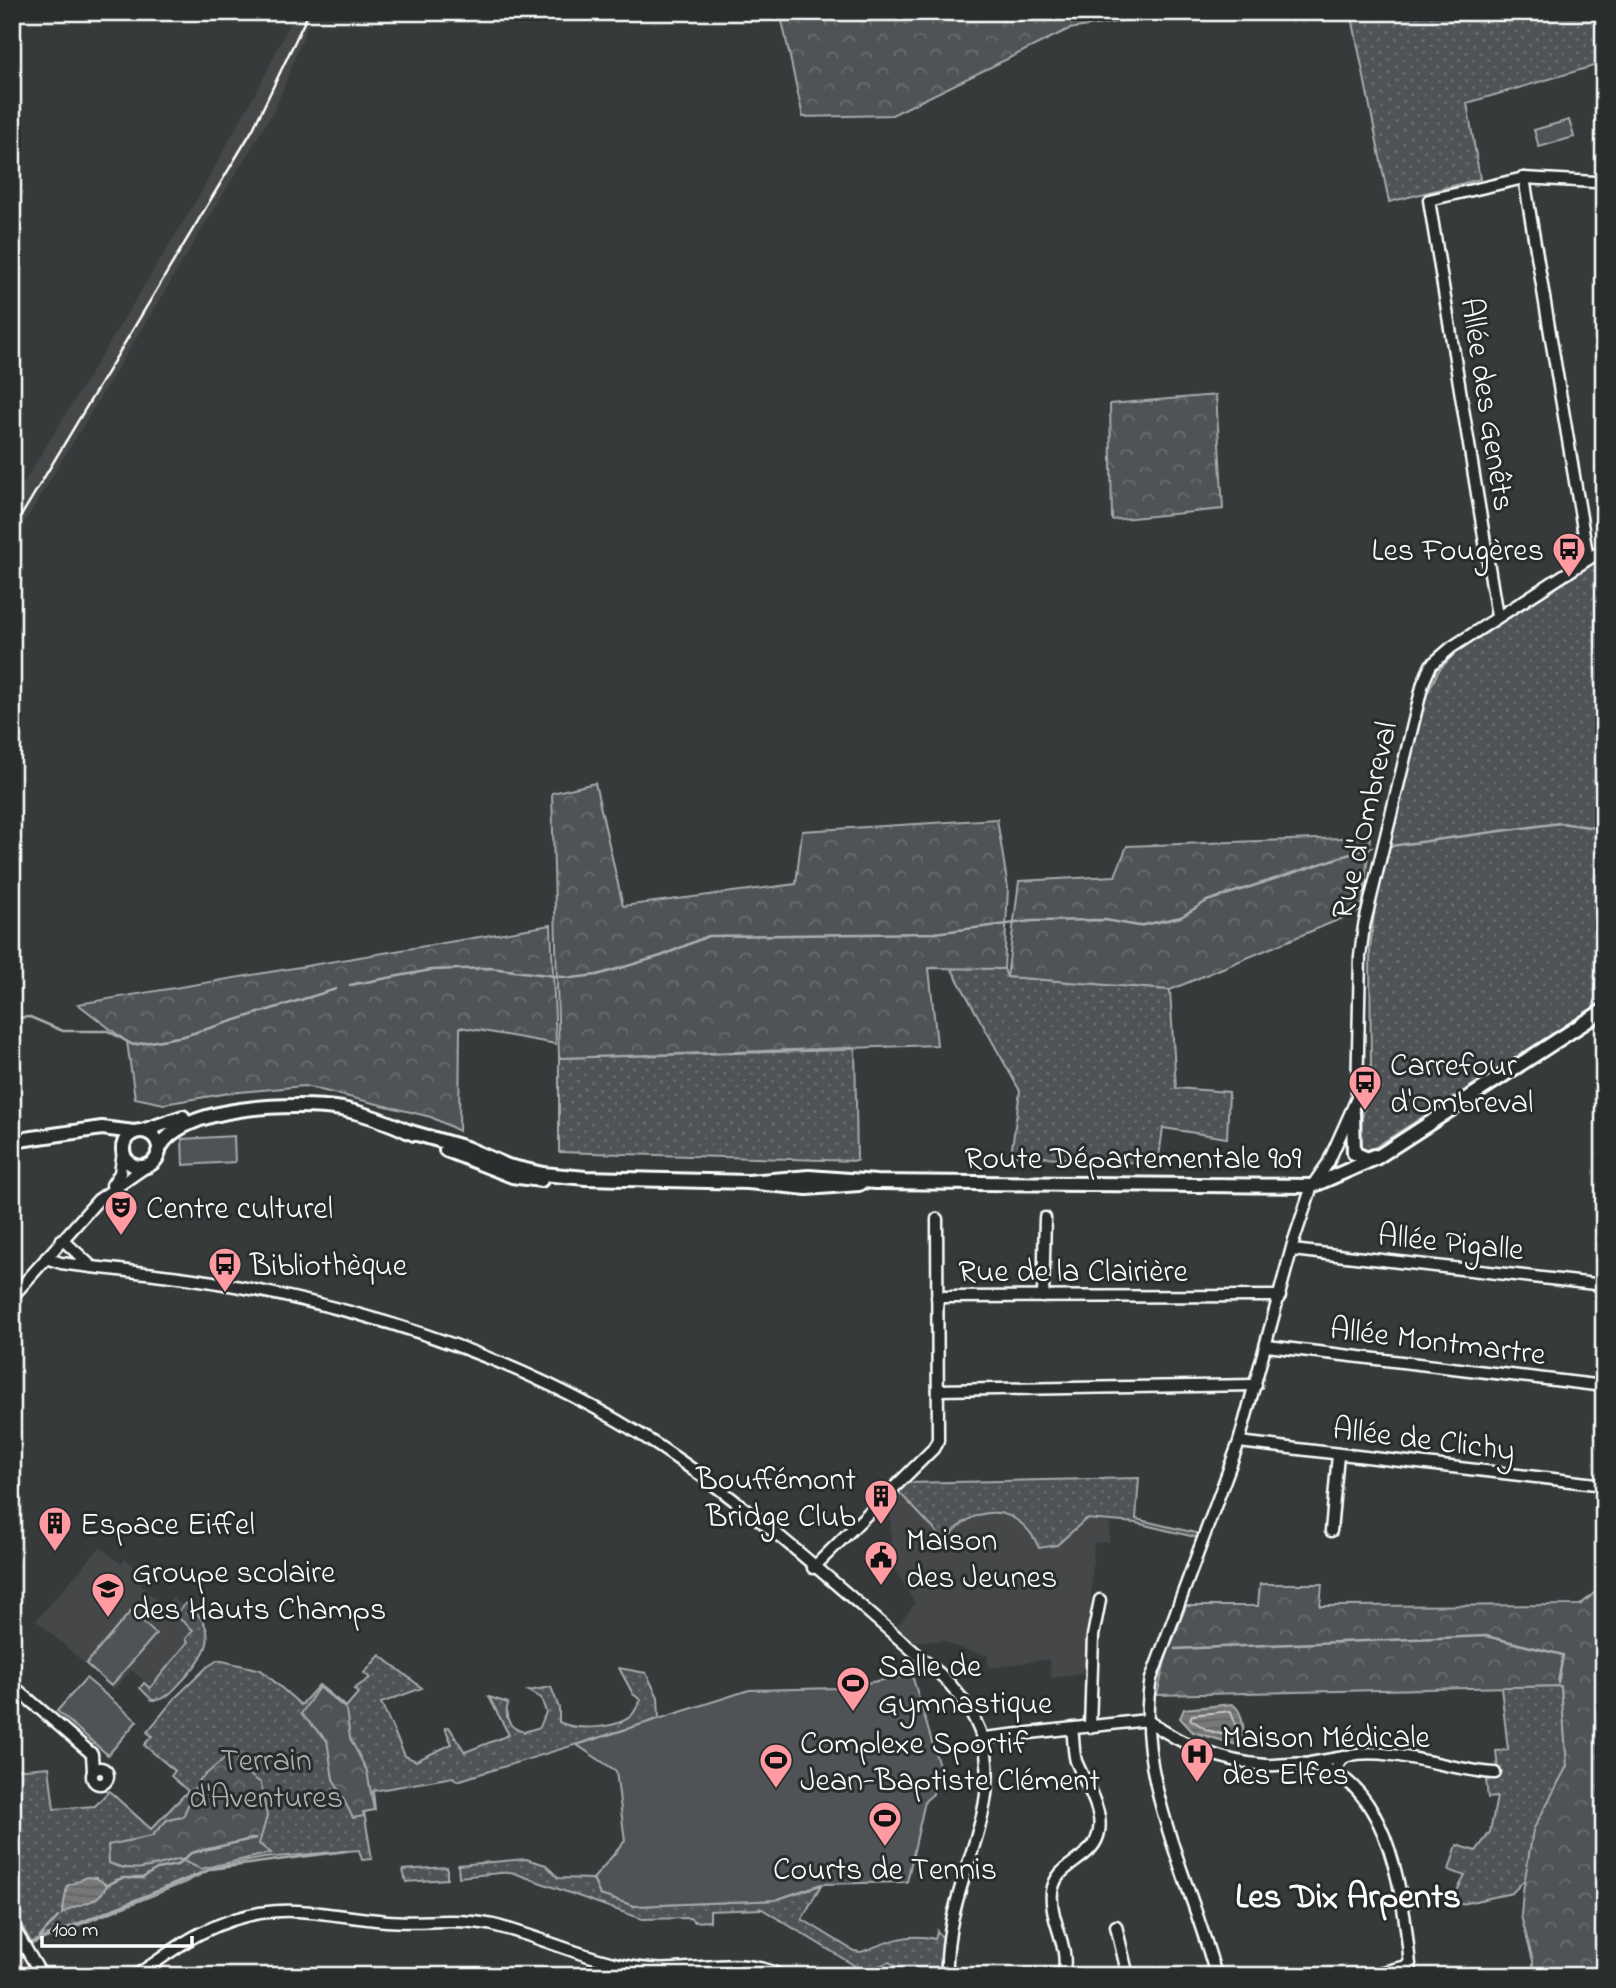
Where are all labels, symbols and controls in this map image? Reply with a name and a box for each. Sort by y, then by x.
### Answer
street label: Allée des Genêts [1445,295,1526,515]
place label: Les Fougères [1372,529,1544,576]
bus stop icon: Les Fougères [1550,530,1588,579]
street label: Rue d'Ombreval [1321,717,1412,924]
place label: Carrefour d'Ombreval [1390,1044,1533,1128]
bus stop icon: Carrefour d'Ombreval [1346,1063,1384,1112]
street label: Route Départementale 909 [965,1137,1302,1184]
place label: Centre culturel [146,1187,333,1234]
theatre icon: Centre culturel [102,1188,140,1237]
street label: Allée Pigalle [1375,1213,1526,1276]
place label: Bibliothèque [249,1244,408,1291]
bus stop icon: Bibliothèque [206,1245,244,1294]
street label: Rue de la Clairière [958,1250,1188,1297]
street label: Allée Montmartre [1327,1307,1549,1380]
street label: Allée de Clichy [1330,1407,1517,1476]
place label: Bouffémont Bridge Club [695,1458,856,1542]
building icon: Bouffémont Bridge Club [862,1477,900,1526]
place label: Espace Eiffel [80,1503,255,1550]
building icon: Espace Eiffel [36,1504,74,1553]
place label: Maison des Jeunes [906,1519,1057,1603]
public building icon: Maison des Jeunes [862,1538,900,1587]
place label: Groupe scolaire des Hauts Champs [132,1551,386,1635]
school or university icon: Groupe scolaire des Hauts Champs [89,1570,127,1619]
place label: Salle de Gymnastique [878,1645,1053,1729]
sports icon: Salle de Gymnastique [834,1664,872,1713]
place label: Maison Médicale des Elfes [1222,1716,1431,1800]
place label: Complexe Sportif Jean-Baptiste Clément [800,1722,1100,1806]
hospital icon: Maison Médicale des Elfes [1178,1735,1216,1784]
park label: Terrain d'Aventures [189,1739,343,1823]
sports icon: Complexe Sportif Jean-Baptiste Clément [757,1741,795,1790]
sports icon: Courts de Tennis [866,1799,904,1848]
place label: Courts de Tennis [773,1848,997,1895]
district label: Les Dix Arpents [1235,1873,1461,1924]
scale bar [42,1904,192,1948]
text: 100 m [52,1916,98,1946]

